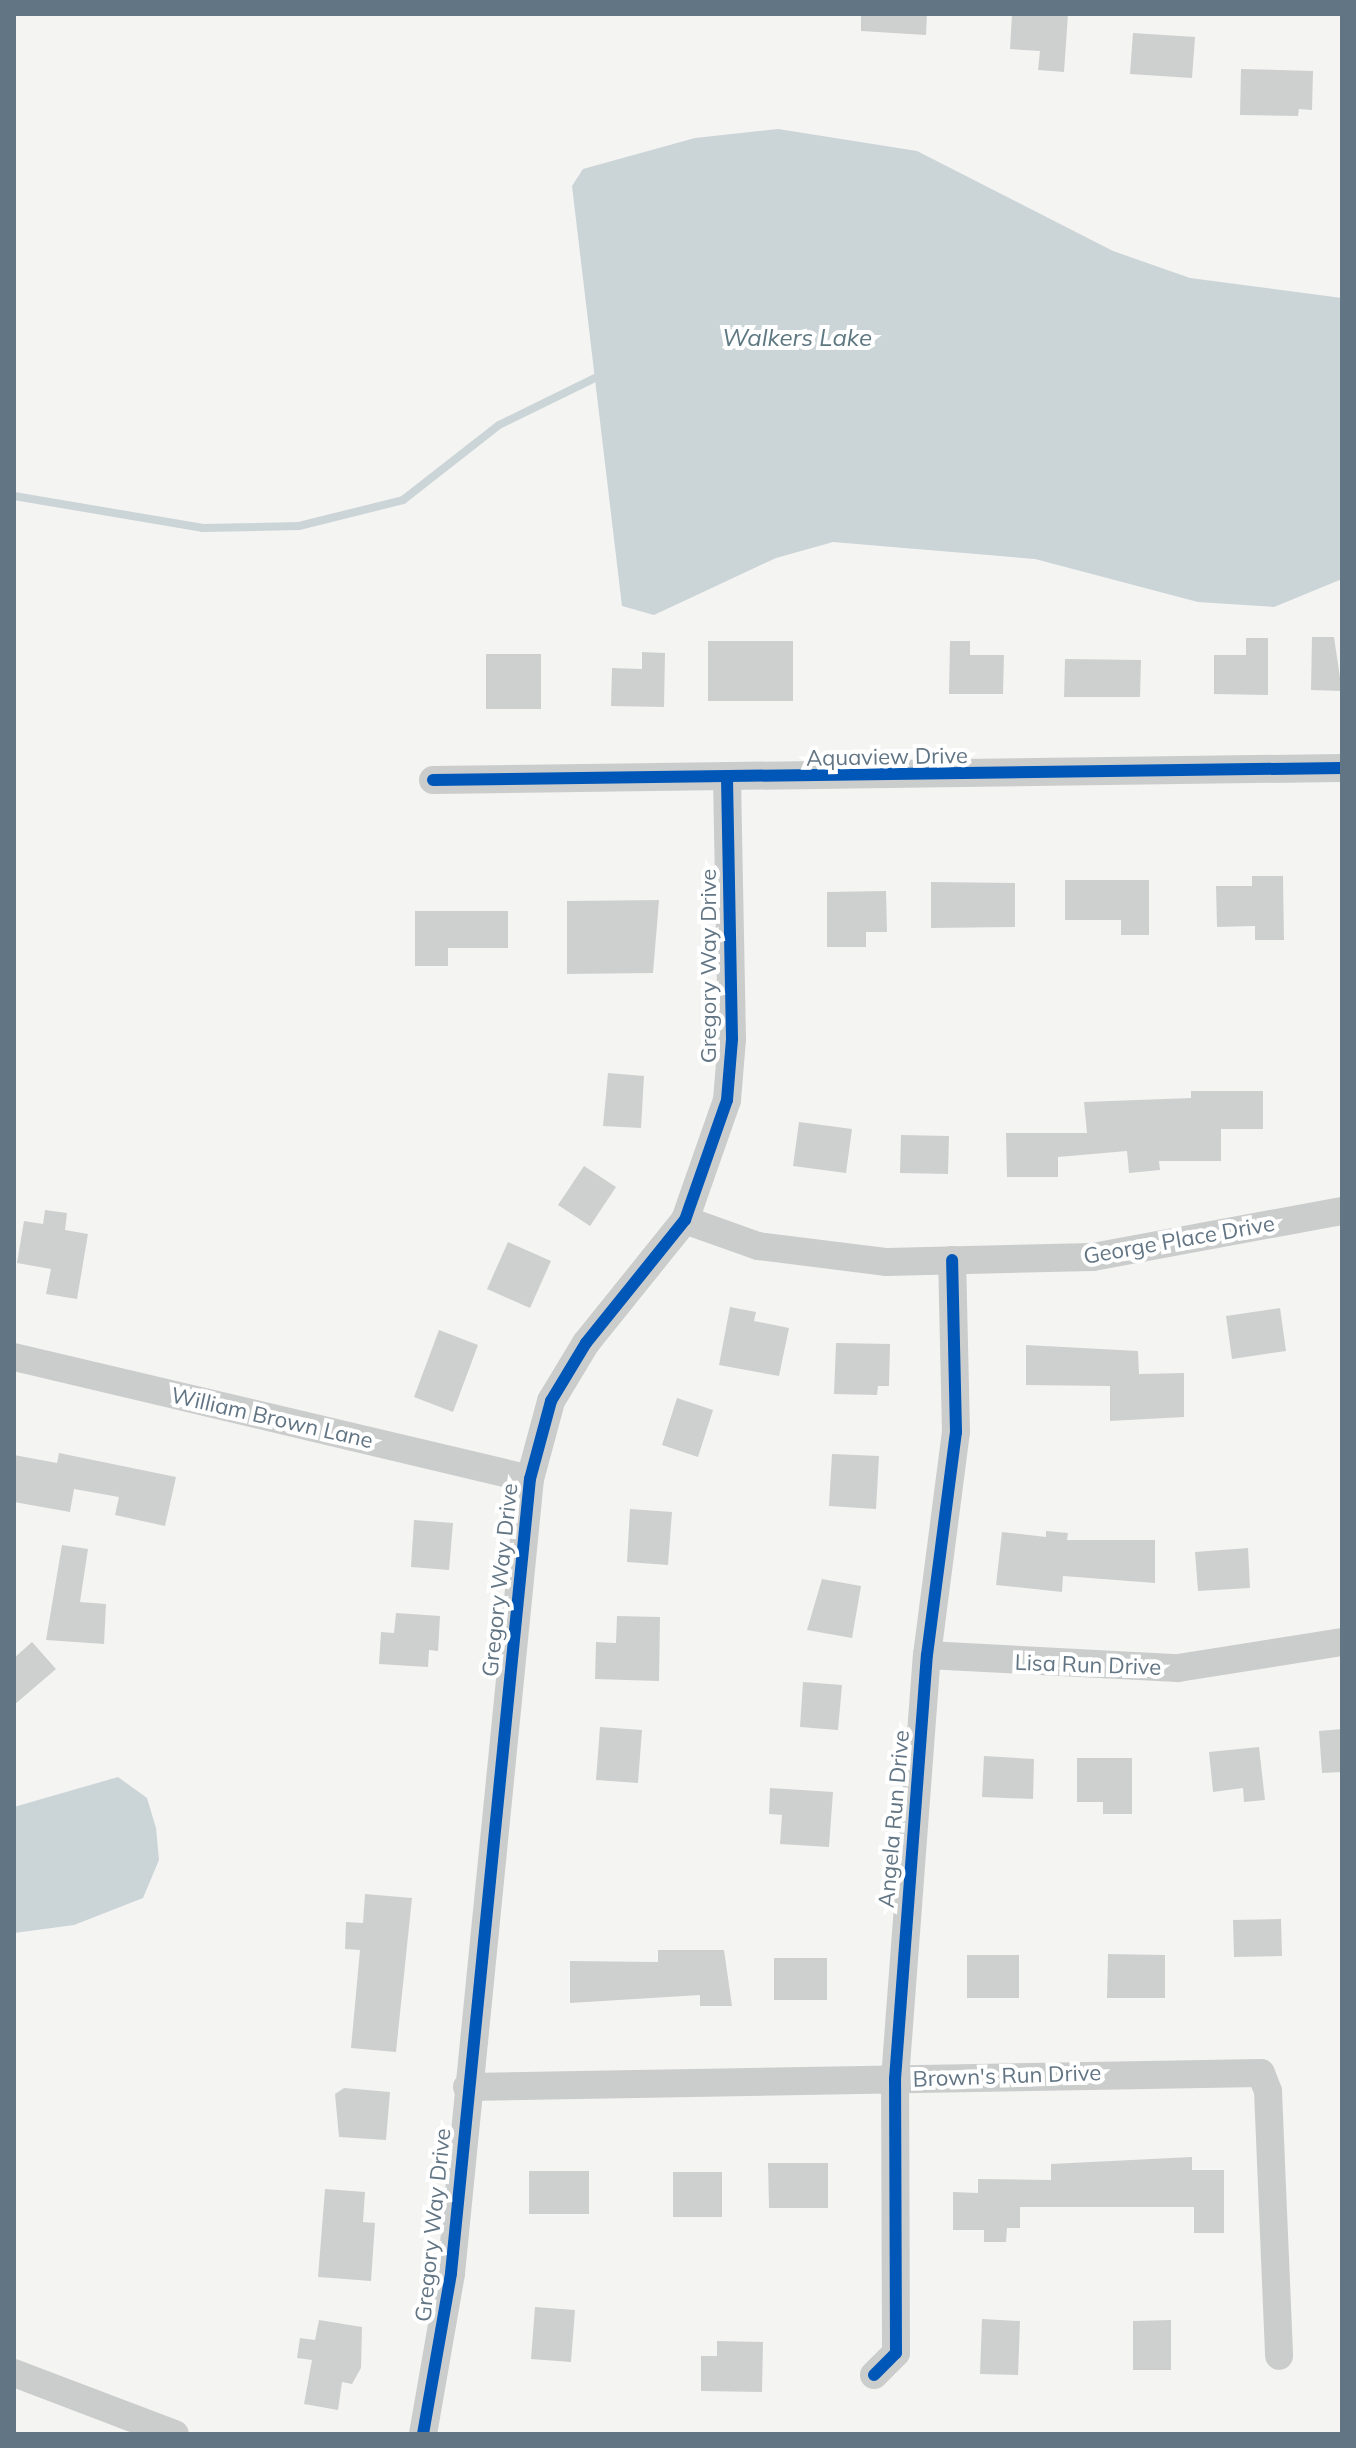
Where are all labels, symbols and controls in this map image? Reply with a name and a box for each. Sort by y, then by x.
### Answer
water label: Walkers Lake [722,324,872,352]
street label: Aquaview Drive [806,742,968,772]
street label: Gregory Way Drive [696,869,722,1063]
street label: George Place Drive [1081,1210,1277,1270]
street label: William Brown Lane [168,1382,376,1454]
street label: Gregory Way Drive [477,1482,523,1678]
street label: Lisa Run Drive [1014,1649,1162,1681]
street label: Angela Run Drive [873,1729,915,1909]
street label: Brown's Run Drive [912,2060,1102,2092]
street label: Gregory Way Drive [410,2127,456,2323]

